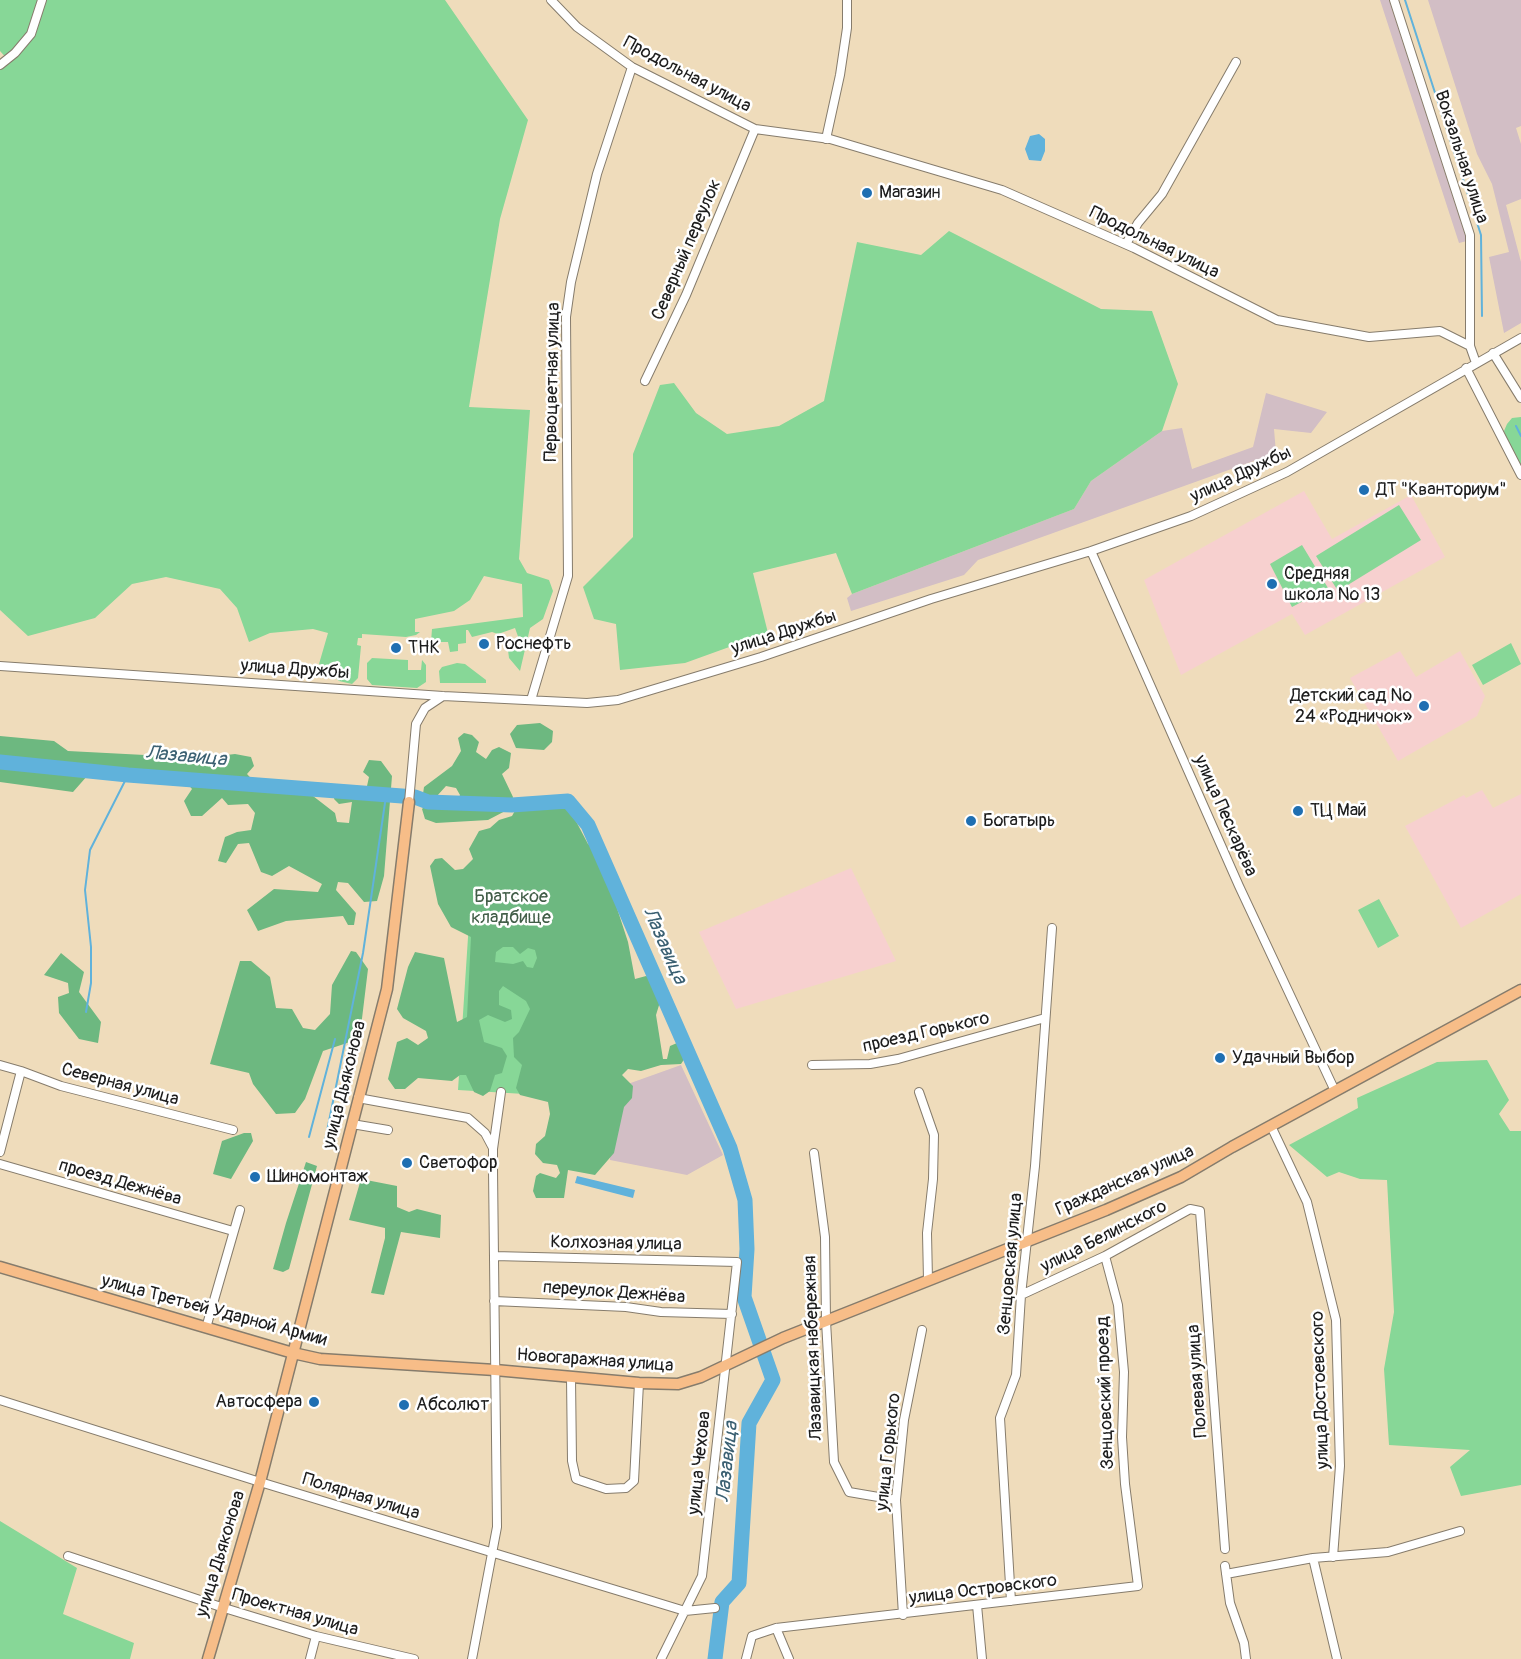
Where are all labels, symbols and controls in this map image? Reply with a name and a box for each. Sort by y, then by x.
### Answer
street label: Продольная улица [619,32,755,118]
street label: Вокзальная улица [1429,88,1493,226]
street label: Северный переулок [648,176,726,324]
place label: Магазин [879,182,941,204]
marker: Магазин [860,186,874,200]
street label: Продольная улица [1086,202,1222,284]
street label: Первоцветная улица [541,302,565,462]
street label: улица Дружбы [1187,442,1295,508]
place label: ДТ "Кванториум" [1376,479,1507,501]
marker: ДТ "Кванториум" [1357,483,1371,497]
place label: Средняя школа № 13 [1284,563,1380,606]
marker: Средняя школа № 13 [1265,577,1279,591]
street label: улица Дружбы [729,606,839,660]
place label: Роснефть [496,633,572,655]
place label: ТНК [408,637,440,659]
marker: Роснефть [477,637,491,651]
marker: ТНК [389,641,403,655]
street label: улица Дружбы [240,655,350,685]
place label: Детский сад № 24 «Родничок» [1290,685,1412,728]
marker: Детский сад № 24 «Родничок» [1417,699,1431,713]
water label: Лазавица [145,742,227,772]
street label: улица Пескарёва [1189,752,1261,880]
place label: ТЦ Май [1310,800,1367,822]
marker: ТЦ Май [1291,804,1305,818]
place label: Богатырь [983,810,1055,832]
marker: Богатырь [964,814,978,828]
park label: Братское кладбище [471,886,551,928]
water label: Лазавица [637,904,691,988]
street label: проезд Горького [861,1008,991,1058]
street label: улица Дьяконова [319,1019,371,1151]
place label: Удачный Выбор [1232,1047,1354,1069]
marker: Удачный Выбор [1213,1051,1227,1065]
street label: Северная улица [59,1059,181,1111]
street label: Гражданская улица [1052,1141,1198,1221]
place label: Светофор [419,1152,497,1174]
street label: проезд Дежнёва [56,1155,184,1211]
marker: Светофор [400,1156,414,1170]
place label: Шиномонтаж [267,1166,368,1188]
marker: Шиномонтаж [248,1170,262,1184]
street label: Зенцовская улица [994,1192,1028,1336]
street label: улица Белинского [1037,1196,1171,1278]
street label: Колхозная улица [550,1232,682,1256]
street label: Лазавицкая набережная [800,1255,828,1441]
street label: улица Третьей Ударной Армии [99,1270,329,1352]
street label: переулок Дежнёва [542,1277,686,1309]
street label: улица Достоевского [1307,1311,1335,1469]
street label: Зенцовский проезд [1093,1316,1119,1470]
street label: Полевая улица [1183,1324,1213,1438]
street label: Новогаражная улица [516,1345,674,1377]
place label: Автосфера [215,1391,302,1413]
street label: улица Горького [872,1392,906,1512]
place label: Абсолют [416,1394,489,1416]
marker: Автосфера [307,1395,321,1409]
marker: Абсолют [397,1398,411,1412]
street label: улица Чехова [684,1410,716,1516]
water label: Лазавица [712,1421,744,1503]
street label: Полярная улица [300,1469,422,1525]
street label: улица Дьяконова [192,1488,250,1620]
street label: улица Островского [908,1570,1058,1610]
street label: Проектная улица [229,1585,361,1641]

